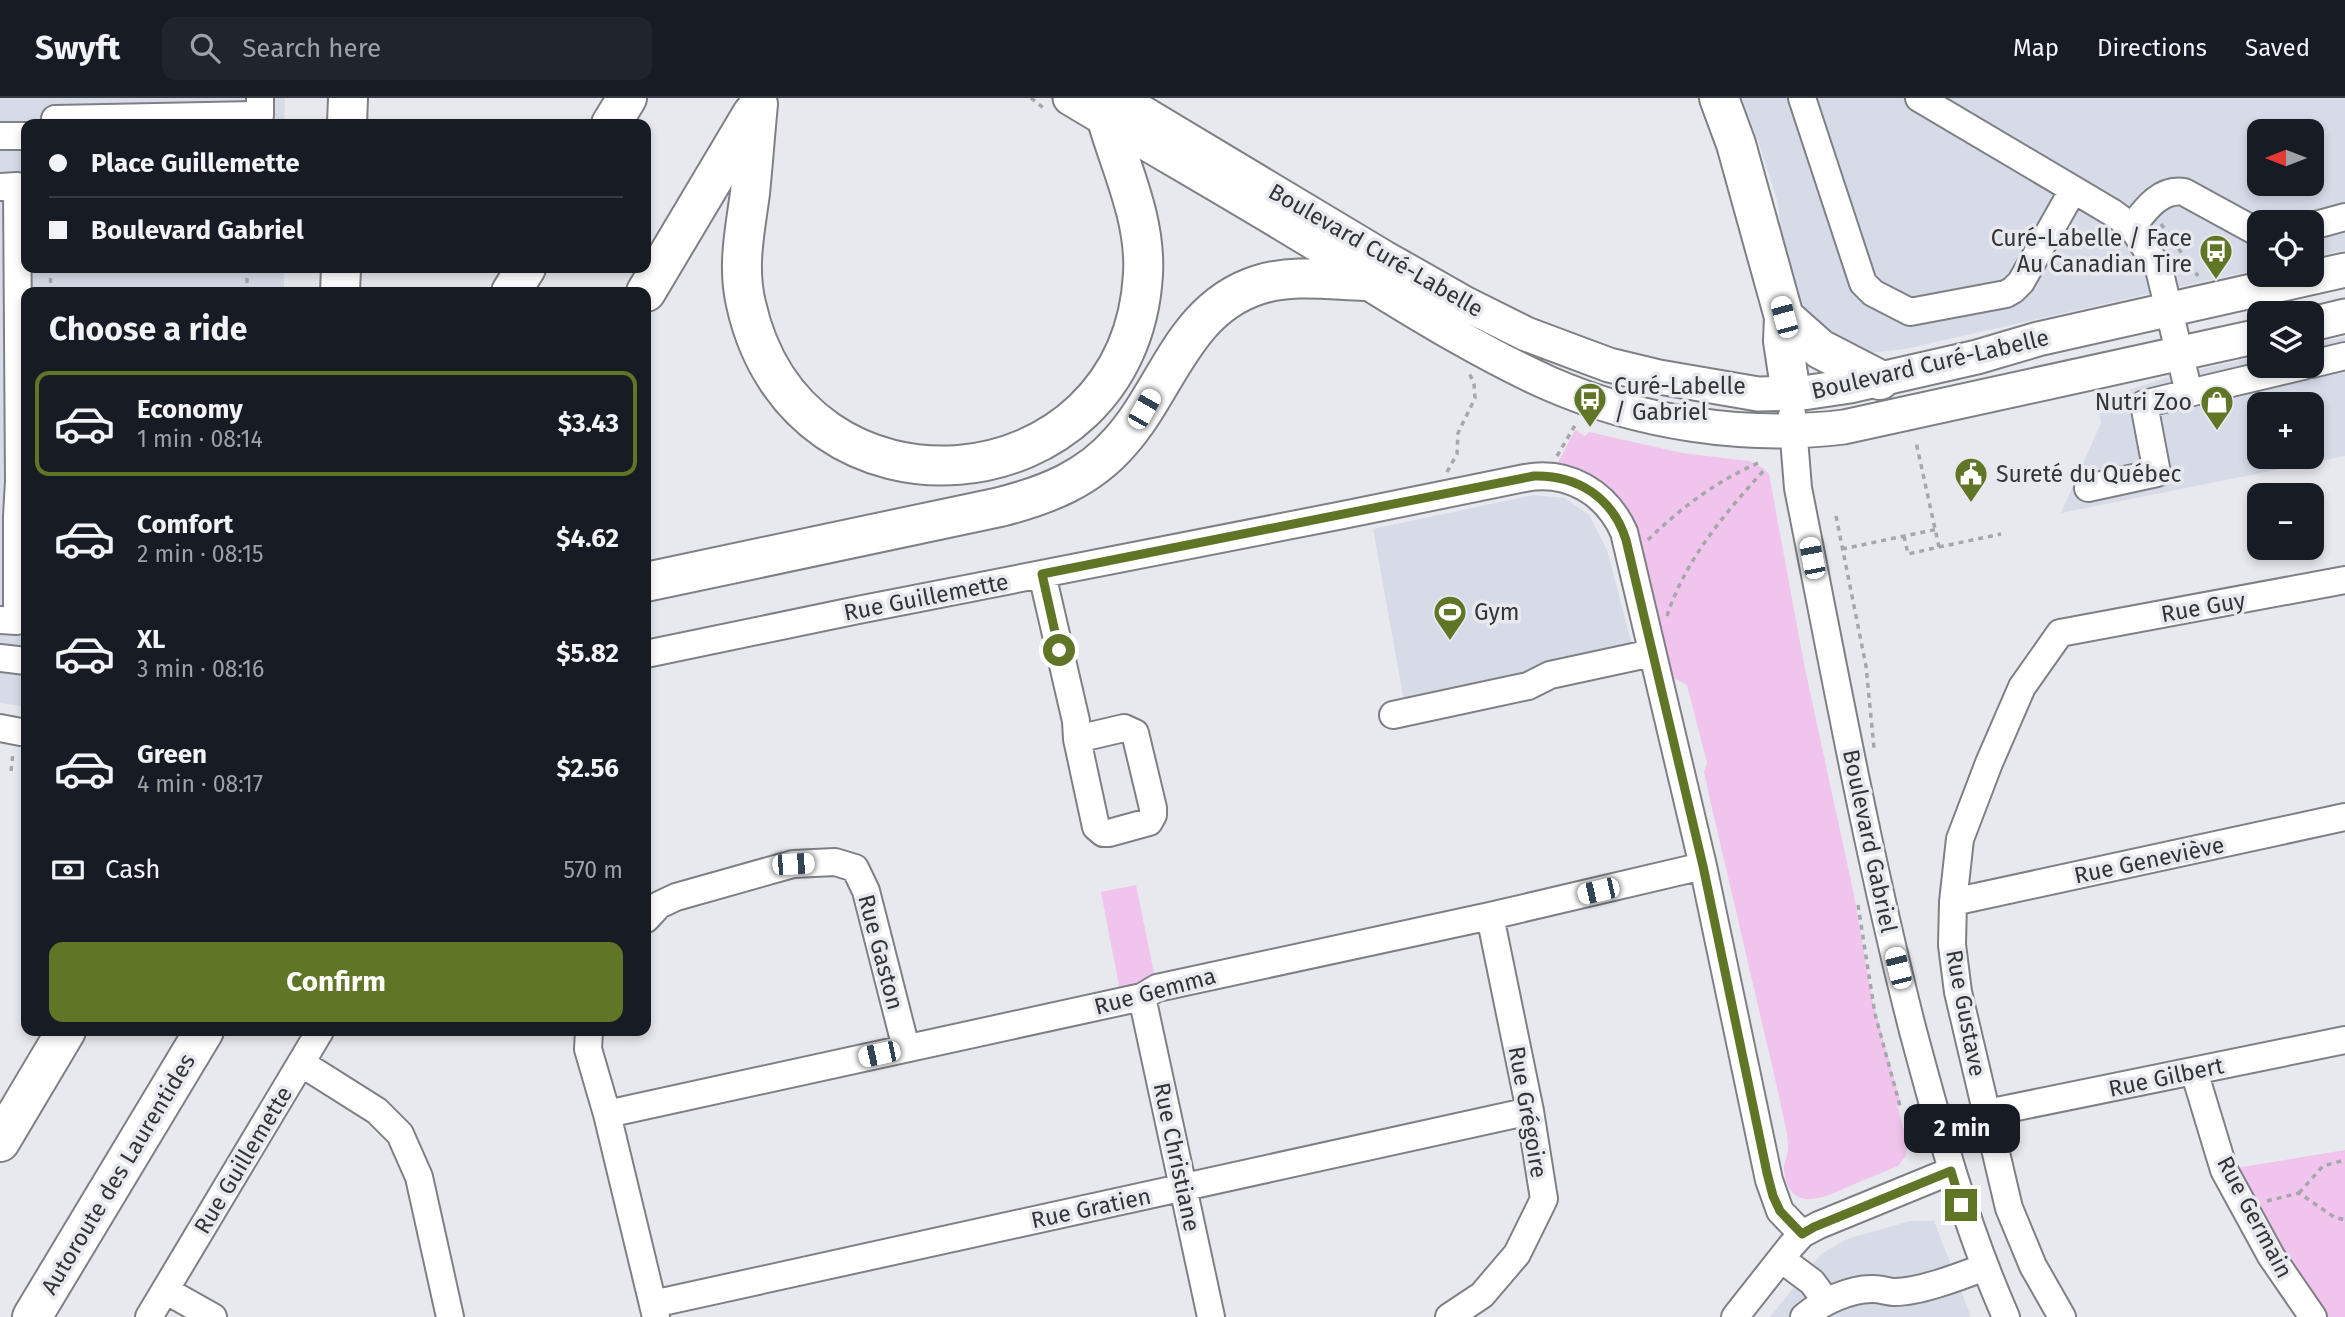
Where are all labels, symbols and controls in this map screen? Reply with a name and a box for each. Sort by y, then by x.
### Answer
search box [162,17,652,80]
text: Swyft [35,28,120,68]
icon: search [186,29,224,67]
text: Search here [242,33,381,64]
text: Map [2013,34,2059,62]
text: Directions [2097,34,2207,62]
text: Saved [2245,34,2310,62]
north arrow [2247,119,2324,196]
map controls [2247,119,2324,560]
text: Place Guillemette [91,148,300,179]
street label: Boulevard Curé-Labelle [1264,177,1488,323]
button: locate [2247,210,2324,287]
text: Boulevard Gabriel [91,215,304,246]
place label: Curé-Labelle / Face Au Canadian Tire [1991,224,2192,278]
bus stop icon: Curé-Labelle / Face Au Canadian Tire [2197,232,2235,281]
car [1769,294,1800,340]
button: layers [2247,301,2324,378]
text: Choose a ride [49,310,247,348]
street label: Boulevard Curé-Labelle [1808,323,2052,405]
place label: Curé-Labelle / Gabriel [1614,372,1746,426]
bus stop icon: Curé-Labelle / Gabriel [1571,380,1609,429]
shop icon: Nutri Zoo [2198,383,2236,432]
car [1125,386,1164,432]
place label: Nutri Zoo [2095,388,2192,416]
icon: car [53,392,116,455]
button: + [2247,392,2324,469]
text: Economy [137,394,243,425]
text: $3.43 [558,408,619,439]
text: 1 min · 08:14 [137,425,263,453]
public building icon: Sureté du Québec [1952,455,1990,504]
place label: Sureté du Québec [1996,460,2181,488]
button: − [2247,483,2324,560]
icon: car [53,507,116,570]
text: Comfort [137,509,233,540]
text: $4.62 [556,523,619,554]
car [1798,535,1827,581]
text: 2 min · 08:15 [137,540,263,568]
street label: Rue Guillemette [841,567,1011,627]
street label: Rue Guy [2159,586,2248,628]
sports icon: Gym [1431,593,1469,642]
place label: Gym [1474,598,1520,626]
icon: car [53,622,116,685]
text: XL [137,624,165,655]
route start [1043,634,1075,666]
text: $5.82 [556,638,619,669]
text: 3 min · 08:16 [137,655,264,683]
icon: car [53,737,116,800]
text: Green [137,739,207,770]
street label: Boulevard Gabriel [1837,747,1903,935]
text: $2.56 [556,753,619,784]
text: 4 min · 08:17 [137,770,263,798]
street label: Rue Geneviève [2071,830,2227,890]
icon: cash [49,851,87,889]
car [772,852,815,876]
text: Cash [105,854,161,885]
text: 570 m [563,856,623,884]
car [1576,876,1621,906]
street label: Rue Gaston [852,891,910,1013]
button: Confirm [49,942,623,1022]
car [1883,945,1914,991]
street label: Rue Gustave [1940,947,1992,1079]
street label: Rue Gemma [1091,961,1219,1021]
car [857,1039,902,1069]
street label: Rue Grégoire [1503,1044,1553,1180]
street label: Autoroute des Laurentides [35,1049,201,1299]
street label: Rue Gilbert [2106,1051,2227,1103]
street label: Rue Christiane [1148,1080,1206,1234]
street label: Rue Guillemette [188,1081,298,1239]
callout: 2 min [1903,1104,2019,1152]
text: 2 min [1934,1114,1990,1142]
street label: Rue Germain [2211,1151,2299,1283]
street label: Rue Gratien [1028,1182,1154,1234]
route end [1945,1189,1977,1221]

